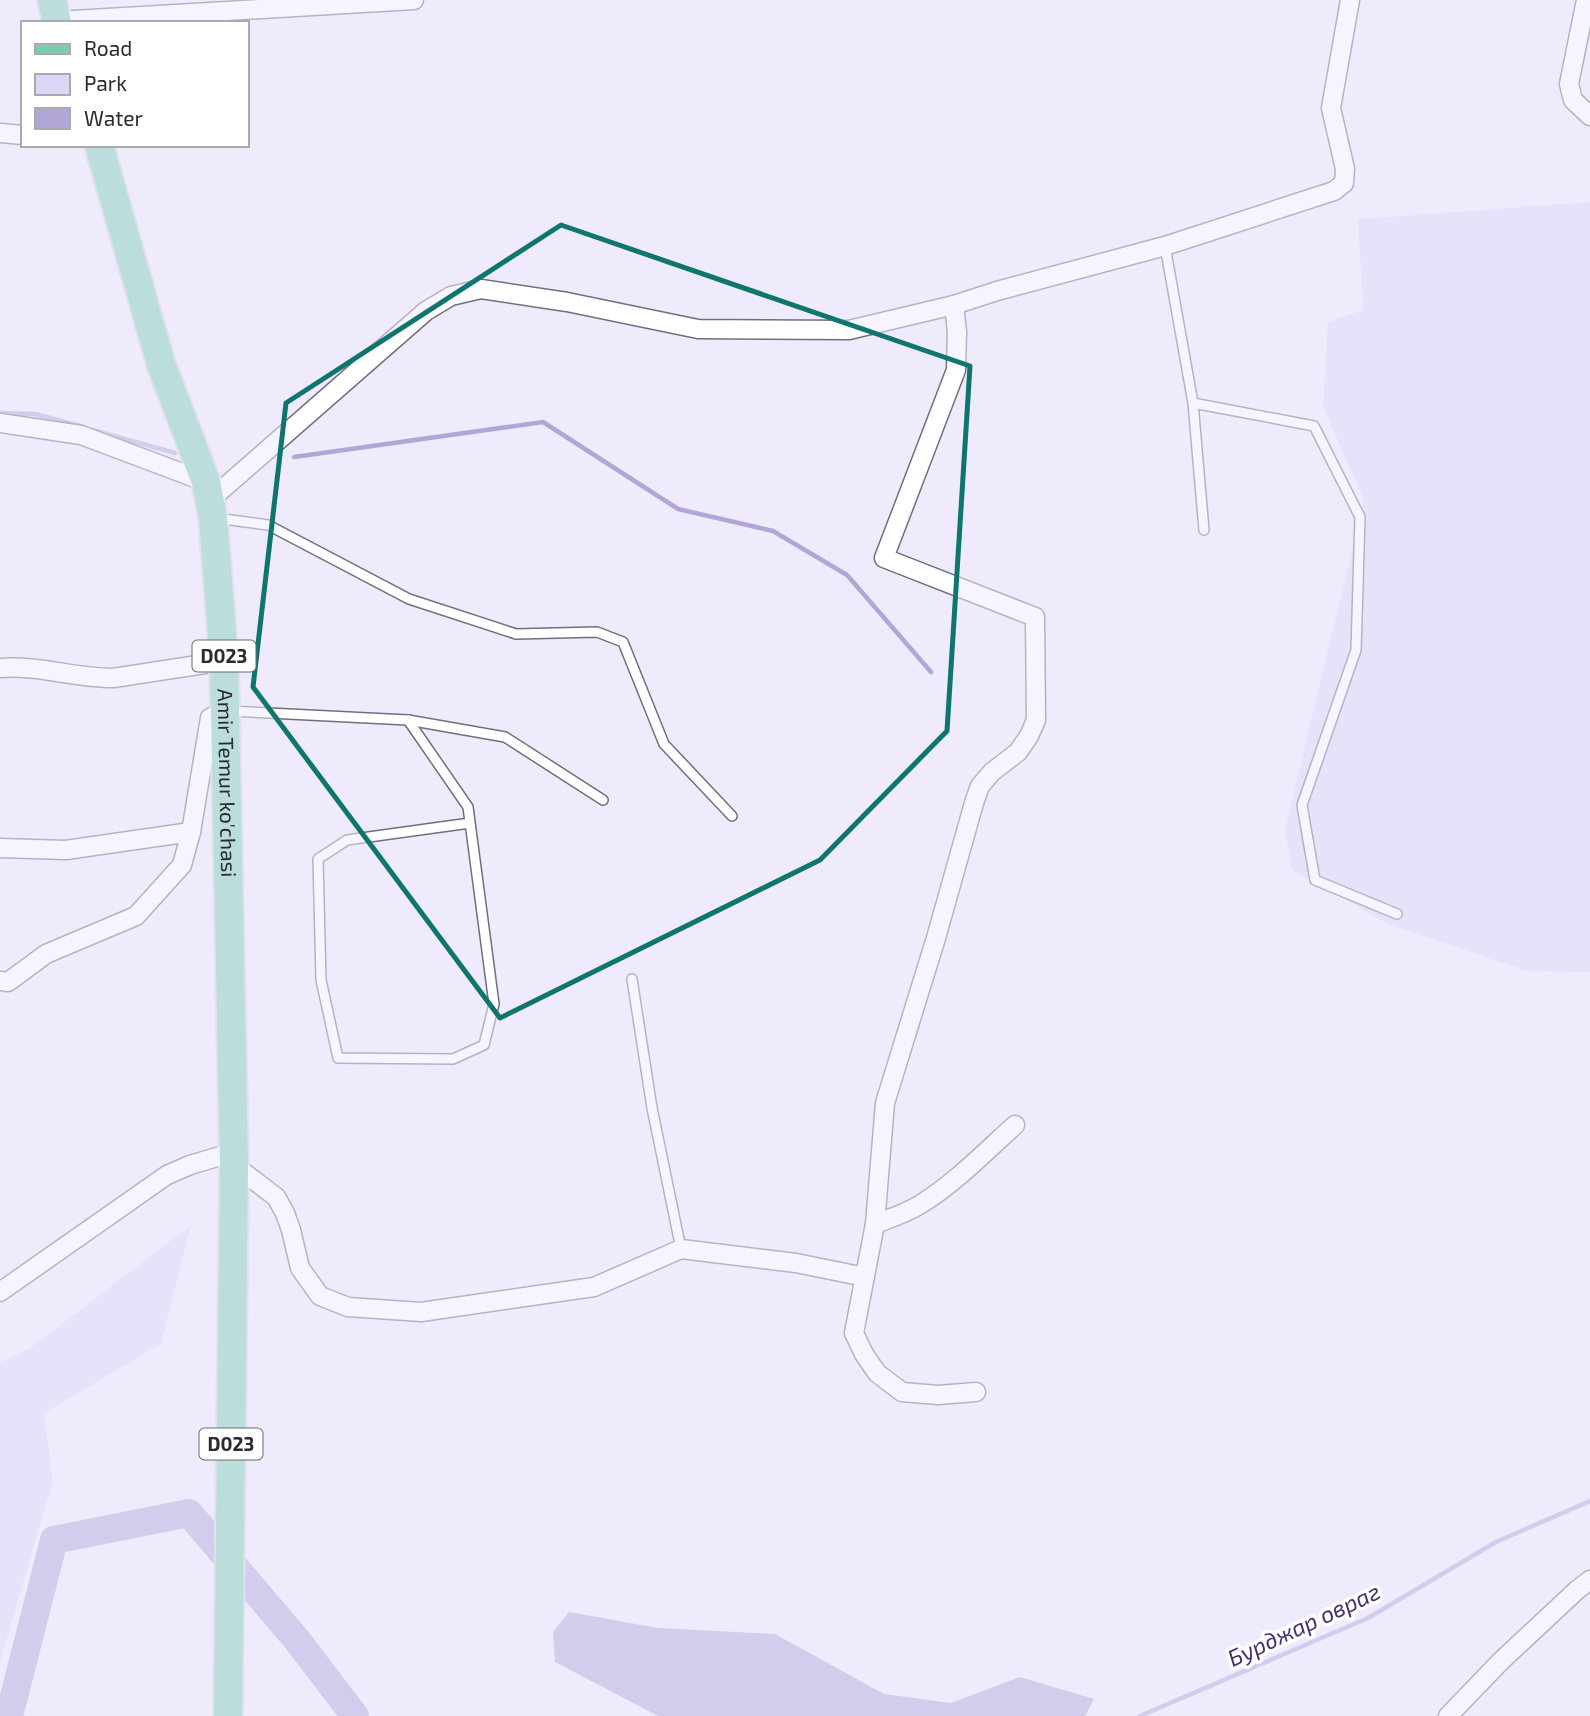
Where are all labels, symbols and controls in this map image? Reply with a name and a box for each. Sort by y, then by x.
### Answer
legend [21,21,248,147]
text: Road [84,35,132,60]
text: Park [84,70,127,95]
text: Water [84,105,143,130]
road number: D023 [192,640,256,671]
street label: Amir Temur ko'chasi [214,688,242,878]
road number: D023 [200,1428,262,1460]
water label: Бурджар овраг [1223,1576,1384,1672]

